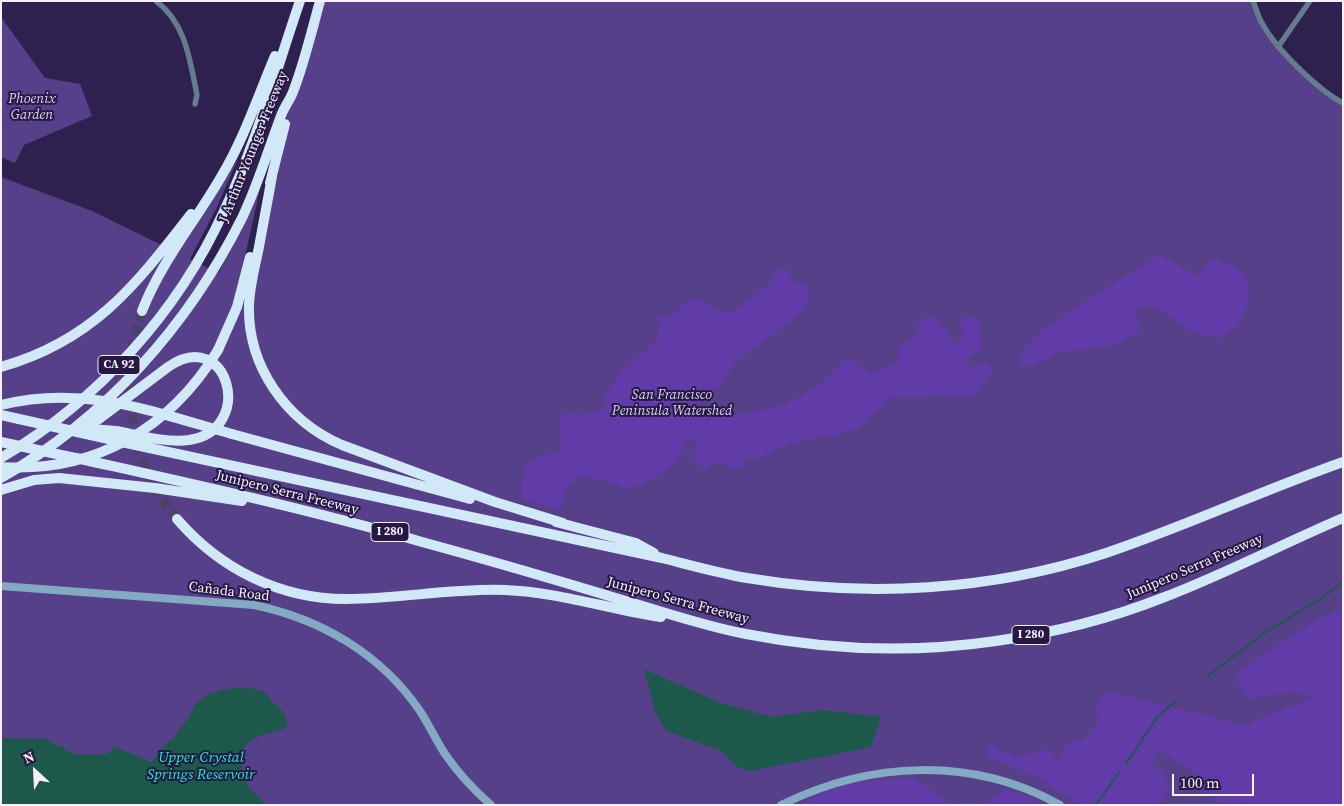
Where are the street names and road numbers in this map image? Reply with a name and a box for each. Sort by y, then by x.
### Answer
street label: J Arthur Younger Freeway [216,69,292,225]
road number: CA 92 [98,356,140,374]
street label: Junipero Serra Freeway [214,467,360,519]
road number: I 280 [371,522,409,542]
street label: Junipero Serra Freeway [1124,531,1266,603]
street label: Junipero Serra Freeway [605,574,751,628]
street label: Cañada Road [188,579,270,605]
road number: I 280 [1012,626,1050,644]

